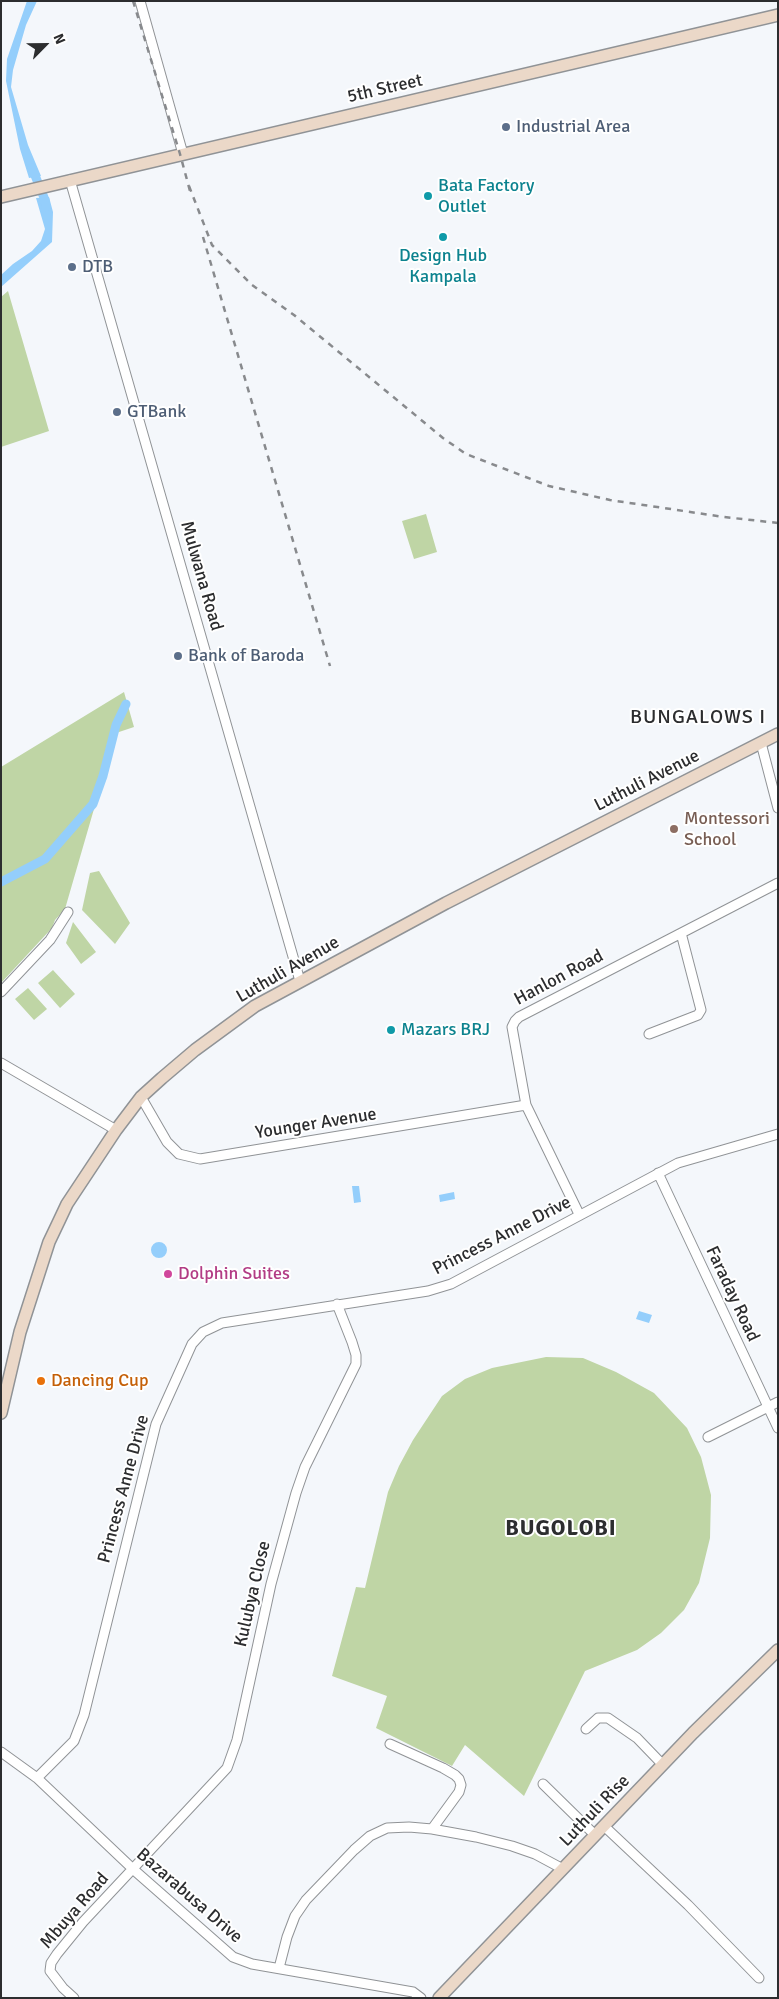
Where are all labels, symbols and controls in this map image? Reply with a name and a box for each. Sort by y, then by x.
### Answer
north arrow [20,20,70,70]
text: N [50,31,69,47]
street label: 5th Street [345,70,425,108]
place label: Industrial Area [516,116,630,138]
marker: Industrial Area [500,121,512,133]
place label: Bata Factory Outlet [438,175,535,218]
marker: Bata Factory Outlet [422,190,434,202]
marker: Design Hub Kampala [437,231,449,243]
place label: Design Hub Kampala [399,245,487,288]
place label: DTB [82,256,113,278]
marker: DTB [66,261,78,273]
place label: GTBank [127,401,186,423]
marker: GTBank [111,406,123,418]
street label: Mulwana Road [175,519,227,633]
place label: Bank of Baroda [188,645,304,667]
marker: Bank of Baroda [172,650,184,662]
district label: BUNGALOWS I [629,706,767,730]
street label: Luthuli Avenue [591,745,703,817]
place label: Montessori School [684,808,770,851]
marker: Montessori School [668,823,680,835]
street label: Luthuli Avenue [233,932,343,1008]
street label: Hanlon Road [511,945,607,1011]
place label: Mazars BRJ [401,1019,490,1041]
marker: Mazars BRJ [385,1024,397,1036]
street label: Younger Avenue [254,1104,378,1144]
street label: Princess Anne Drive [429,1192,575,1280]
street label: Faraday Road [700,1243,764,1345]
place label: Dolphin Suites [178,1263,290,1285]
marker: Dolphin Suites [162,1268,174,1280]
place label: Dancing Cup [51,1370,148,1392]
marker: Dancing Cup [35,1375,47,1387]
street label: Princess Anne Drive [94,1413,154,1565]
district label: BUGOLOBI [504,1516,618,1542]
street label: Kulubya Close [230,1539,276,1649]
street label: Luthuli Rise [556,1771,634,1851]
street label: Bazarabusa Drive [132,1844,246,1948]
street label: Mbuya Road [36,1869,114,1953]

